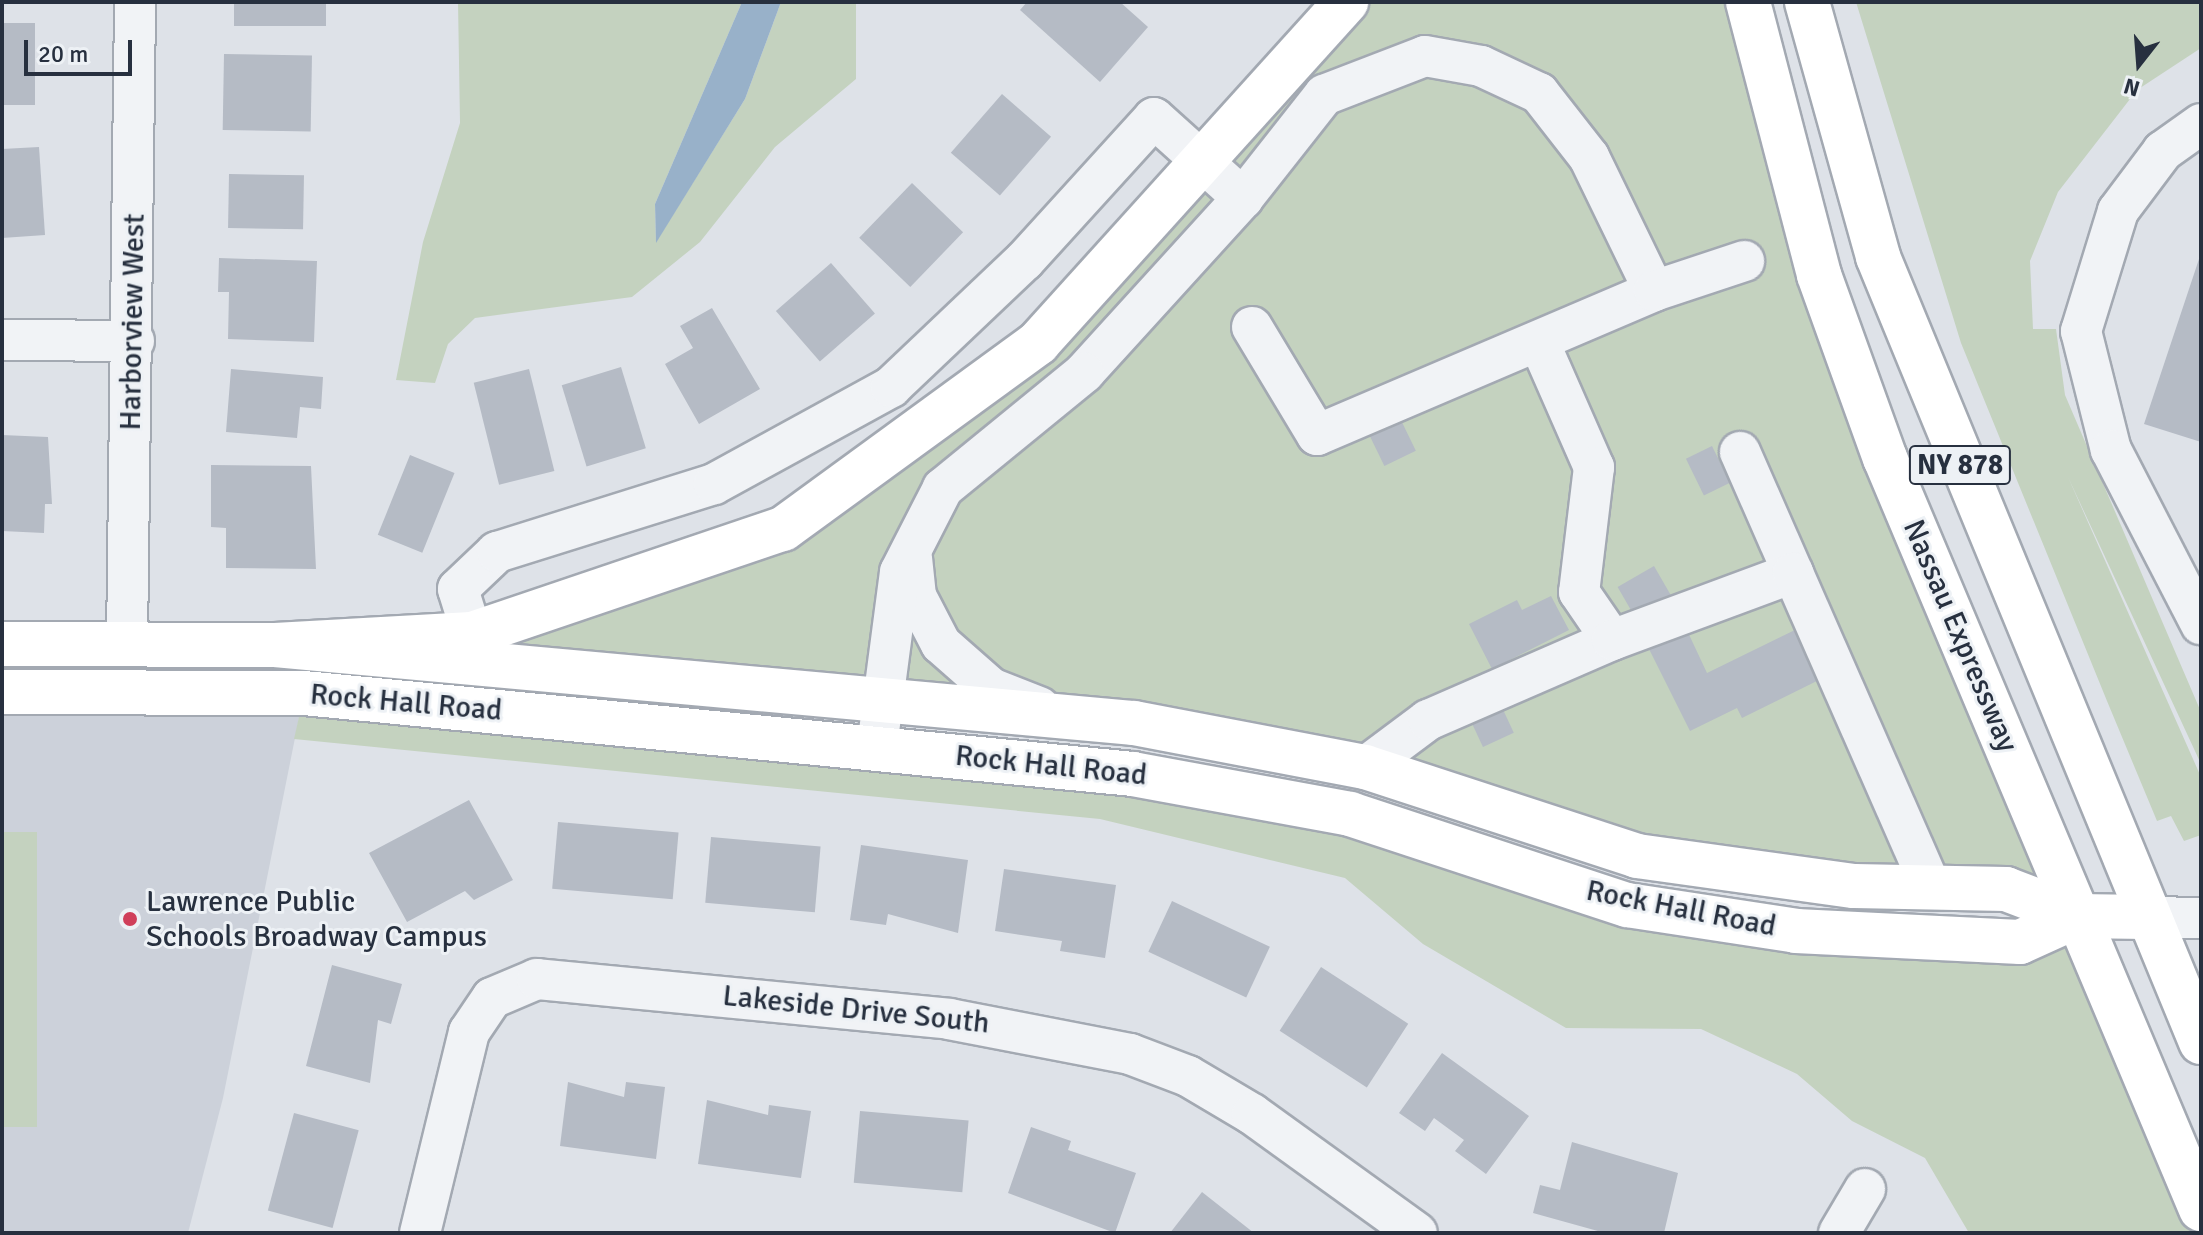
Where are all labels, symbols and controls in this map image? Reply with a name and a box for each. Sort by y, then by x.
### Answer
scale bar [28,24,136,74]
north arrow [2099,24,2179,104]
text: 20 m [38,39,88,69]
text: N [2121,72,2143,103]
street label: Harborview West [113,213,153,431]
road number: NY 878 [1908,441,2012,489]
street label: Nassau Expressway [1895,514,2025,758]
street label: Rock Hall Road [309,677,503,729]
street label: Rock Hall Road [953,738,1149,794]
street label: Rock Hall Road [1583,873,1779,945]
place label: Lawrence Public Schools Broadway Campus [146,884,487,954]
marker: Lawrence Public Schools Broadway Campus [121,910,139,928]
street label: Lakeside Drive South [721,978,991,1042]

